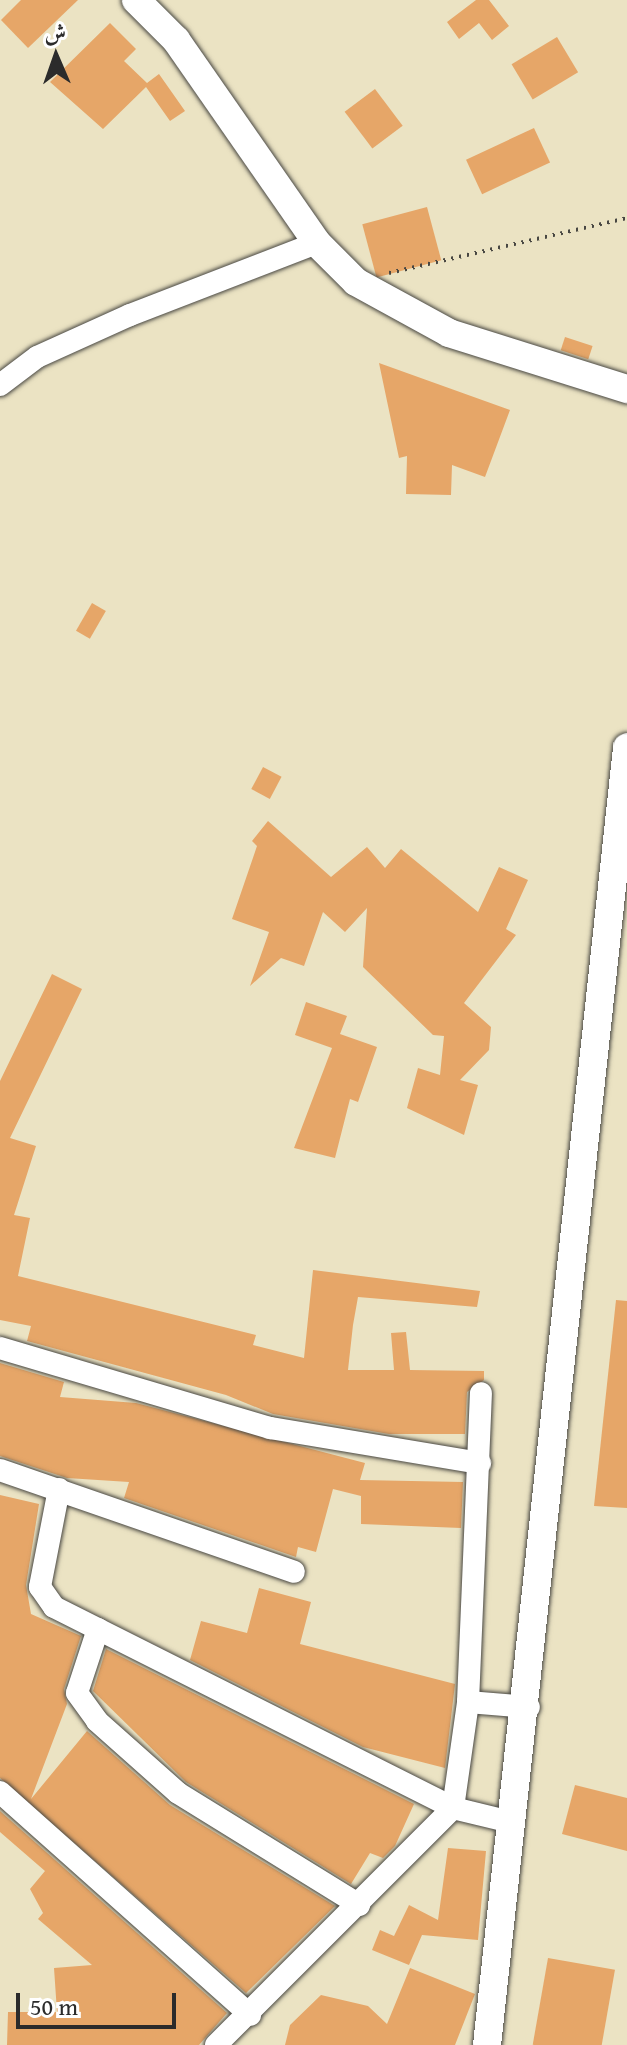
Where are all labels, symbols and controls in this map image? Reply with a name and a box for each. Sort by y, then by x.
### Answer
north arrow [16,16,96,96]
text: ش [44,16,67,48]
scale bar [20,1977,180,2027]
text: 50 m [30,1989,78,2024]

